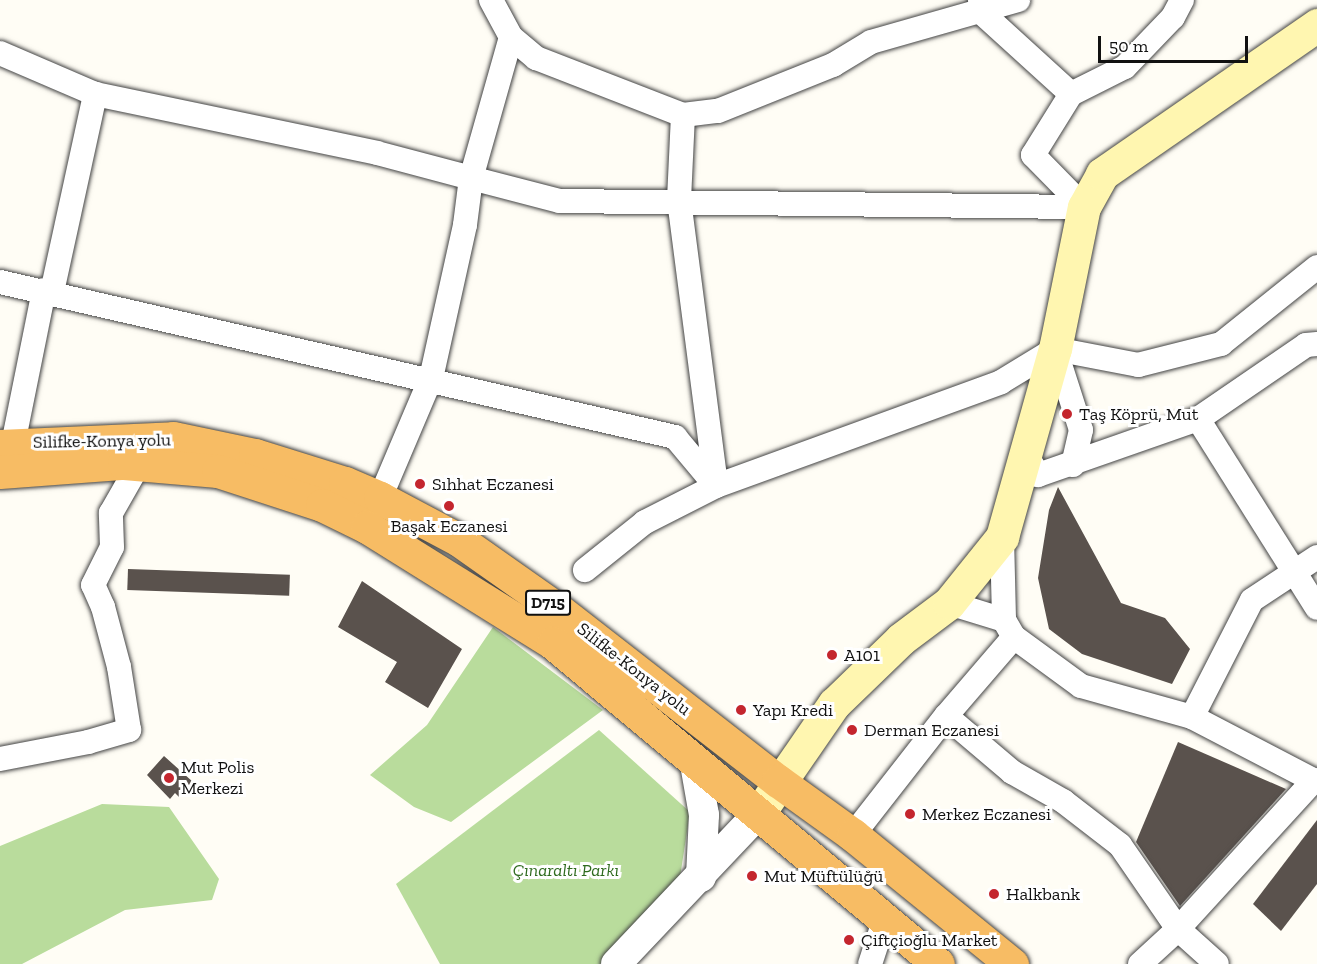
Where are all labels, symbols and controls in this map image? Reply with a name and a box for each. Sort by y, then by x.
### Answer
scale bar [1101,24,1251,62]
text: 50 m [1109,35,1148,57]
place label: Taş Köprü, Mut [1079,403,1198,425]
marker: Taş Köprü, Mut [1060,407,1074,421]
street label: Silifke-Konya yolu [32,429,172,453]
place label: Sıhhat Eczanesi [432,473,554,495]
marker: Sıhhat Eczanesi [413,477,427,491]
marker: Başak Eczanesi [442,499,456,513]
place label: Başak Eczanesi [390,515,508,537]
road number: D715 [524,590,572,616]
street label: Silifke-Konya yolu [573,618,695,720]
place label: A101 [844,644,880,666]
marker: A101 [825,648,839,662]
place label: Yapı Kredi [753,699,833,721]
marker: Yapı Kredi [734,703,748,717]
place label: Derman Eczanesi [864,719,999,741]
marker: Derman Eczanesi [845,723,859,737]
place label: Mut Polis Merkezi [181,757,254,800]
marker: Mut Polis Merkezi [162,771,176,785]
place label: Merkez Eczanesi [922,803,1051,825]
marker: Merkez Eczanesi [903,807,917,821]
park label: Çınaraltı Parkı [513,859,619,881]
place label: Mut Müftülüğü [764,865,883,887]
marker: Mut Müftülüğü [745,869,759,883]
place label: Halkbank [1006,883,1080,905]
marker: Halkbank [987,887,1001,901]
place label: Çiftçioğlu Market [861,929,998,951]
marker: Çiftçioğlu Market [842,933,856,947]

